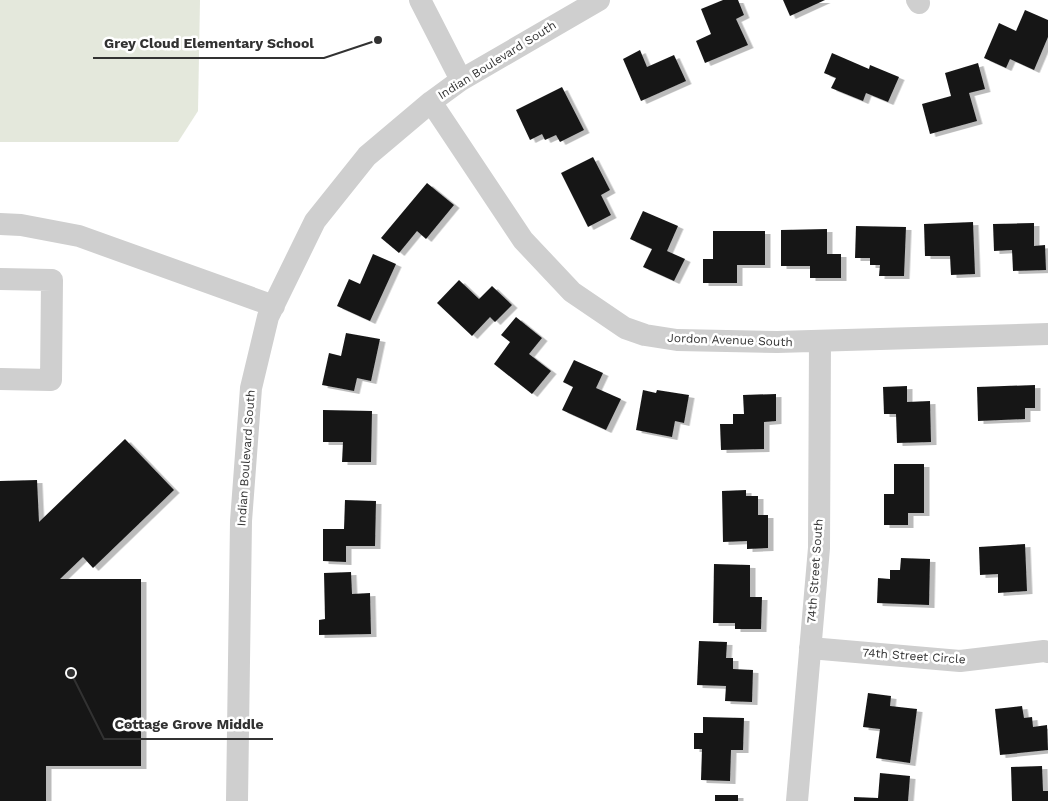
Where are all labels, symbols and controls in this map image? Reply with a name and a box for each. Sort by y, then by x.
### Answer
street label: Indian Boulevard South [435,18,559,102]
callout: Grey Cloud Elementary School [93,29,324,58]
text: Grey Cloud Elementary School [104,35,314,51]
street label: Jordon Avenue South [667,331,793,349]
street label: Indian Boulevard South [234,389,258,527]
street label: 74th Street South [804,518,826,624]
street label: 74th Street Circle [862,645,966,667]
callout: Cottage Grove Middle [104,710,273,739]
text: Cottage Grove Middle [114,716,264,732]

